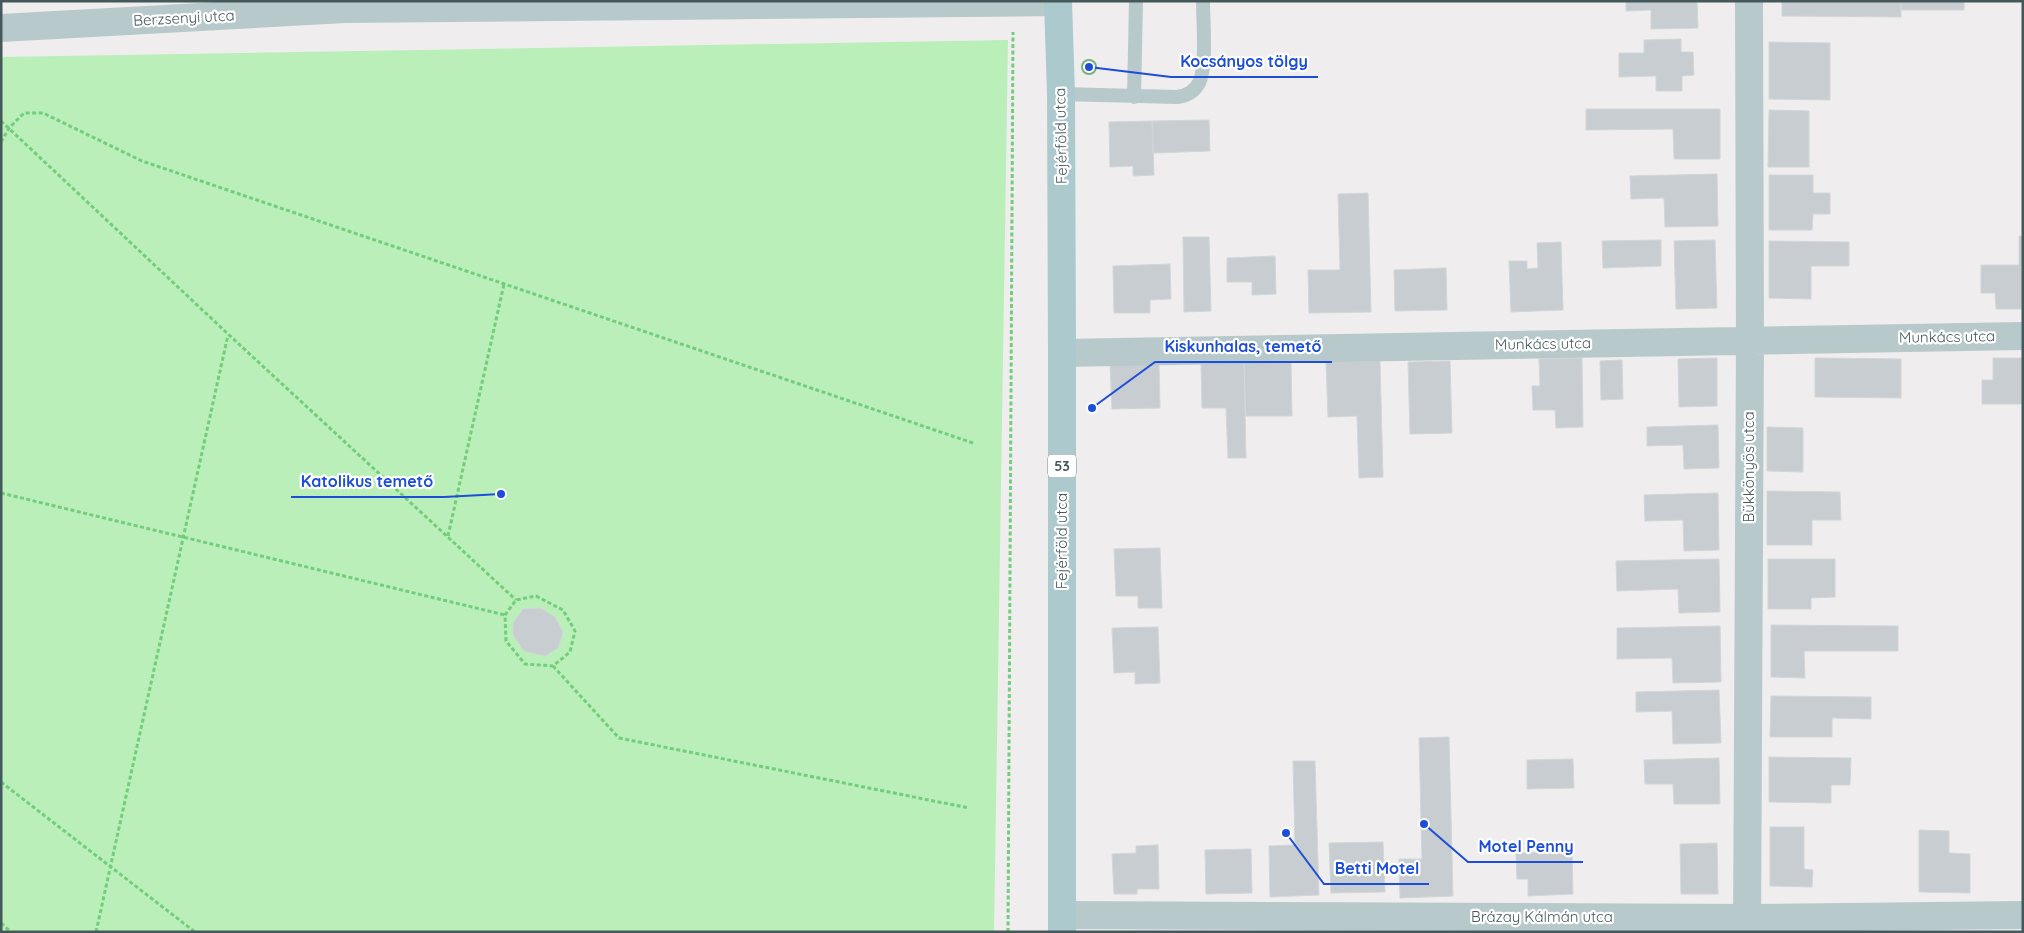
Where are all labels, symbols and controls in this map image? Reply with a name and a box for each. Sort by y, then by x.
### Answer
street label: Berzsenyi utca [133,5,235,30]
callout: Kocsányos tölgy [1171,46,1318,77]
text: Kocsányos tölgy [1180,51,1308,71]
street label: Fejérföld utca [1050,88,1071,184]
street label: Munkács utca [1899,326,1995,347]
callout: Kiskunhalas, temető [1155,331,1332,362]
street label: Munkács utca [1495,333,1591,354]
text: Kiskunhalas, temető [1165,336,1321,356]
street label: Bükkönyös utca [1739,411,1758,523]
road number: 53 [1048,454,1076,478]
callout: Katolikus temető [291,466,444,497]
text: Katolikus temető [301,471,433,491]
street label: Fejérföld utca [1052,493,1071,589]
callout: Motel Penny [1468,831,1583,862]
text: Motel Penny [1478,836,1574,856]
callout: Betti Motel [1324,853,1429,884]
text: Betti Motel [1335,858,1419,878]
street label: Brázay Kálmán utca [1471,907,1613,926]

